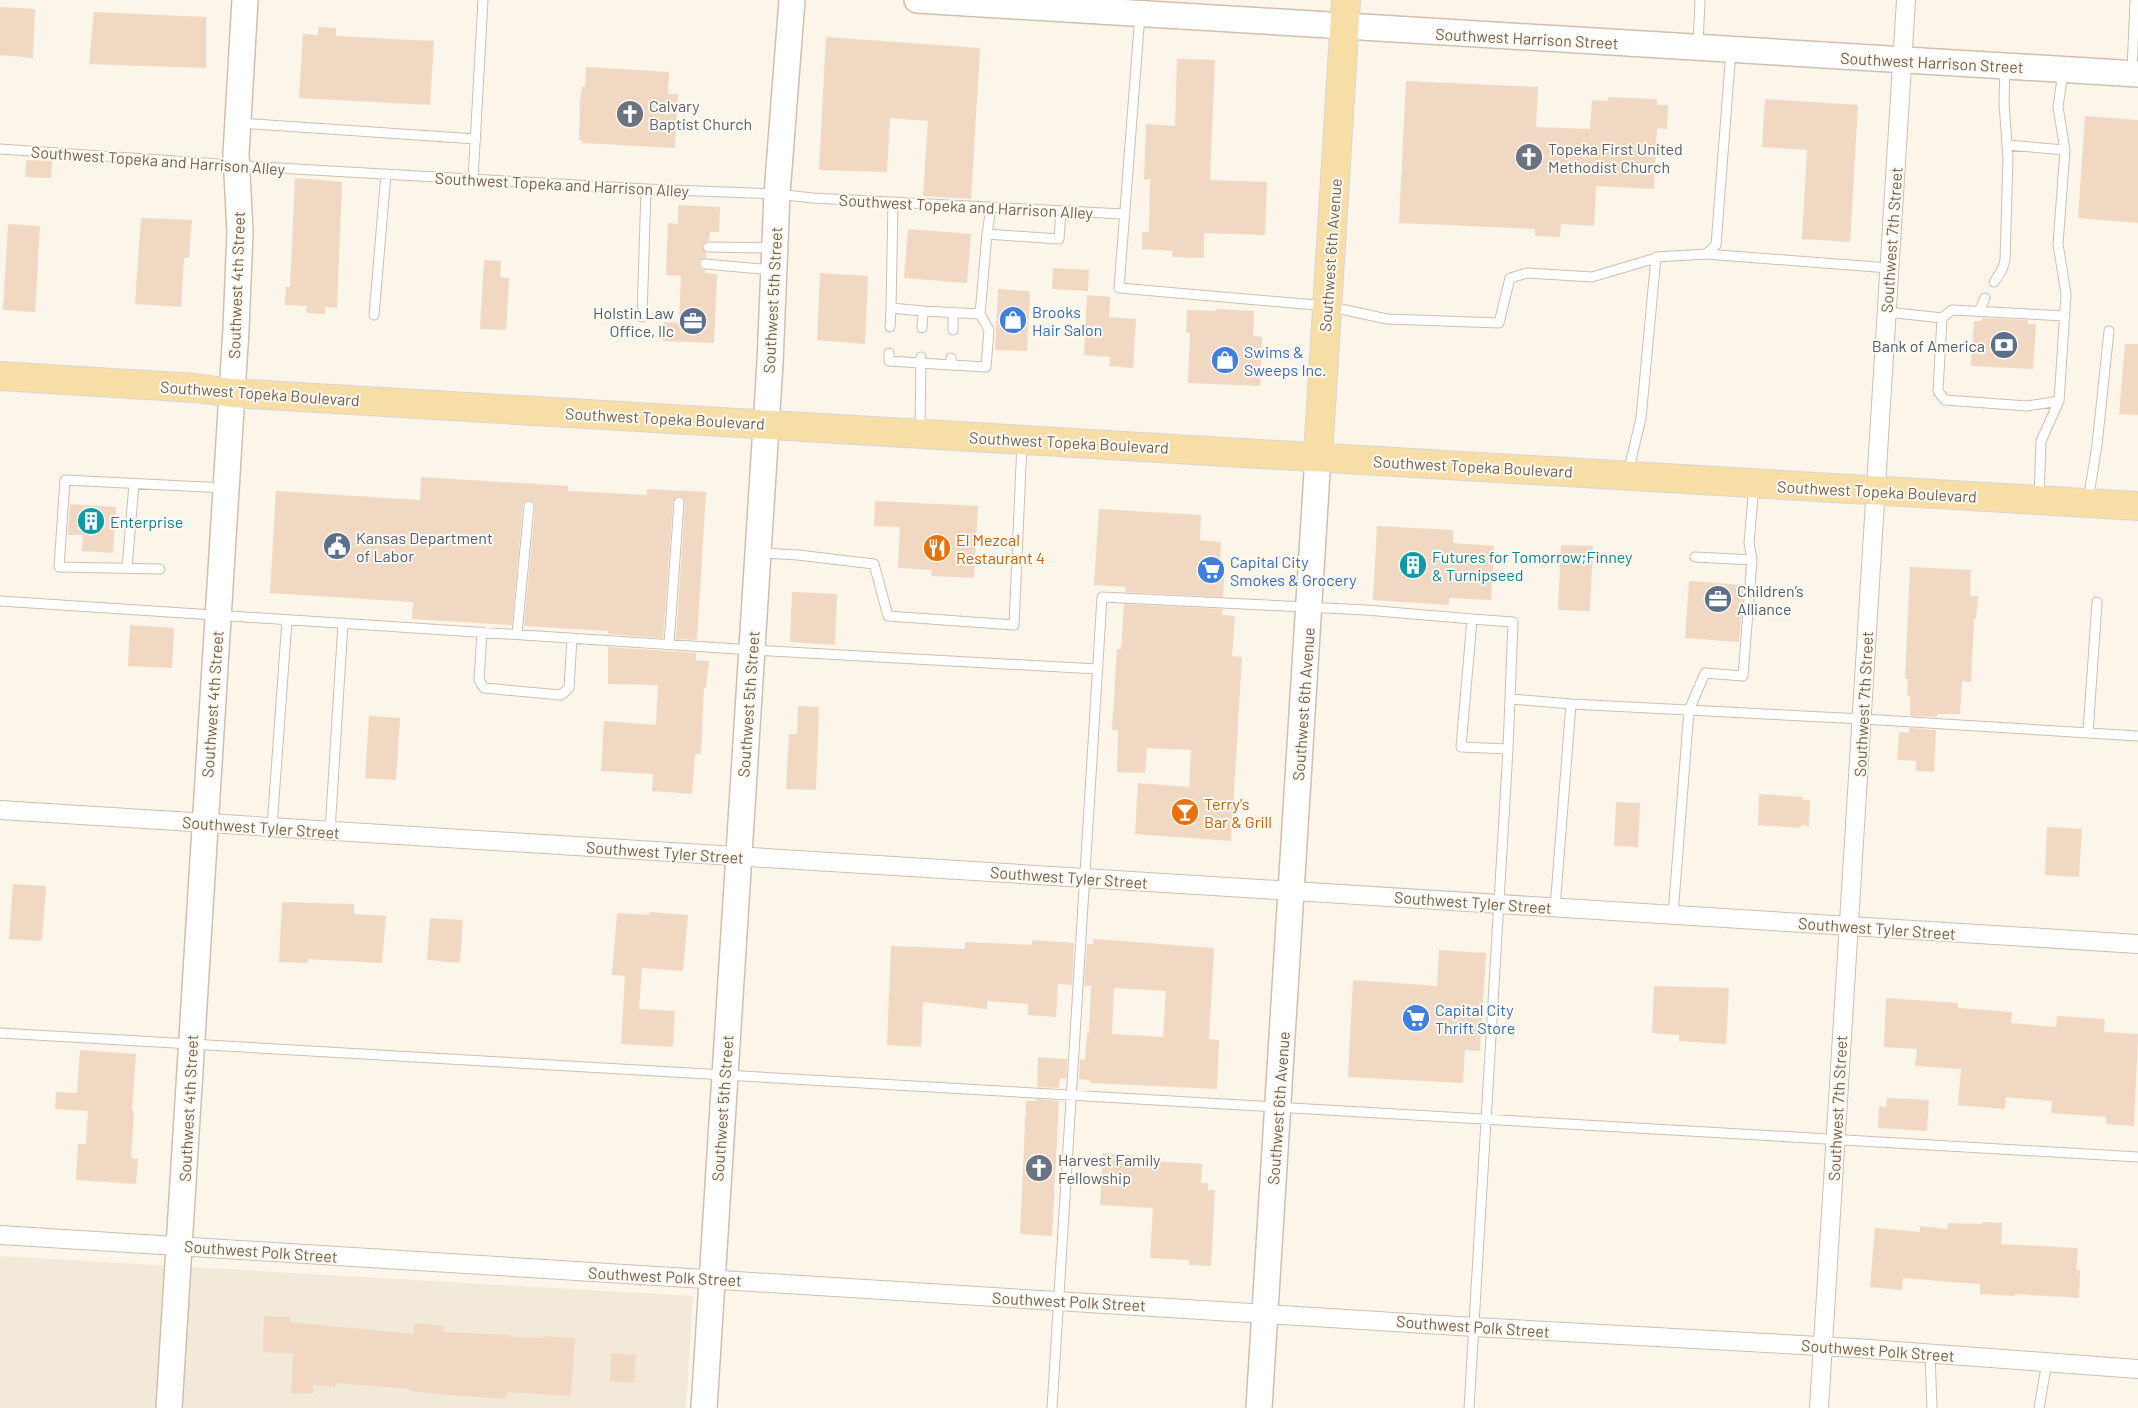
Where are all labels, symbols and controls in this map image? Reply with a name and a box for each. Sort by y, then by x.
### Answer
street label: Southwest Harrison Street [1435,24,1619,52]
street label: Southwest Harrison Street [1840,48,2024,76]
place label: Calvary Baptist Church [649,96,752,133]
church icon: Calvary Baptist Church [615,99,645,129]
place label: Topeka First United Methodist Church [1548,139,1683,176]
street label: Southwest Topeka and Harrison Alley [30,142,286,178]
church icon: Topeka First United Methodist Church [1514,142,1544,172]
street label: Southwest 7th Street [1876,166,1906,314]
street label: Southwest Topeka and Harrison Alley [434,168,690,200]
street label: Southwest 6th Avenue [1315,178,1345,332]
street label: Southwest Topeka and Harrison Alley [838,190,1094,222]
street label: Southwest 4th Street [224,211,248,359]
street label: Southwest 5th Street [759,226,785,374]
place label: Brooks Hair Salon [1032,302,1102,339]
place label: Holstin Law Office, llc [593,303,674,340]
shop icon: Brooks Hair Salon [998,305,1028,335]
office icon: Holstin Law Office, llc [678,306,708,336]
bank icon: Bank of America [1989,330,2019,360]
place label: Bank of America [1872,336,1985,355]
place label: Swims & Sweeps Inc. [1244,342,1326,379]
shop icon: Swims & Sweeps Inc. [1210,345,1240,375]
street label: Southwest Topeka Boulevard [160,377,360,409]
street label: Southwest Topeka Boulevard [565,403,765,433]
street label: Southwest Topeka Boulevard [969,427,1169,457]
street label: Southwest Topeka Boulevard [1373,451,1573,481]
street label: Southwest Topeka Boulevard [1777,476,1977,506]
building icon: Enterprise [76,506,106,536]
place label: Enterprise [110,512,183,531]
place label: Kansas Department of Labor [356,528,493,565]
place label: El Mezcal Restaurant 4 [956,530,1045,567]
public building icon: Kansas Department of Labor [322,531,352,561]
restaurant icon: El Mezcal Restaurant 4 [922,533,952,563]
place label: Futures for Tomorrow;Finney & Turnipseed [1432,547,1633,584]
building icon: Futures for Tomorrow;Finney & Turnipseed [1398,550,1428,580]
place label: Capital City Smokes & Grocery [1230,552,1357,589]
supermarket icon: Capital City Smokes & Grocery [1196,555,1226,585]
place label: Children’s Alliance [1737,581,1804,618]
office icon: Children’s Alliance [1703,584,1733,614]
street label: Southwest 6th Avenue [1288,627,1318,781]
street label: Southwest 4th Street [197,630,227,778]
street label: Southwest 5th Street [733,630,763,778]
street label: Southwest 7th Street [1850,631,1876,777]
place label: Terry's Bar & Grill [1204,794,1272,831]
bar icon: Terry's Bar & Grill [1170,797,1200,827]
street label: Southwest Tyler Street [181,812,341,842]
street label: Southwest Tyler Street [585,837,745,867]
street label: Southwest Tyler Street [989,862,1149,892]
street label: Southwest Tyler Street [1393,887,1553,917]
street label: Southwest Tyler Street [1797,913,1957,943]
place label: Capital City Thrift Store [1435,1000,1515,1037]
supermarket icon: Capital City Thrift Store [1401,1003,1431,1033]
street label: Southwest 6th Avenue [1263,1031,1293,1185]
street label: Southwest 4th Street [175,1034,201,1182]
street label: Southwest 5th Street [707,1034,737,1182]
street label: Southwest 7th Street [1824,1035,1850,1181]
place label: Harvest Family Fellowship [1058,1150,1161,1187]
church icon: Harvest Family Fellowship [1024,1153,1054,1183]
street label: Southwest Polk Street [184,1236,338,1266]
street label: Southwest Polk Street [588,1262,742,1290]
street label: Southwest Polk Street [992,1287,1146,1315]
street label: Southwest Polk Street [1396,1311,1550,1341]
street label: Southwest Polk Street [1801,1335,1955,1365]

